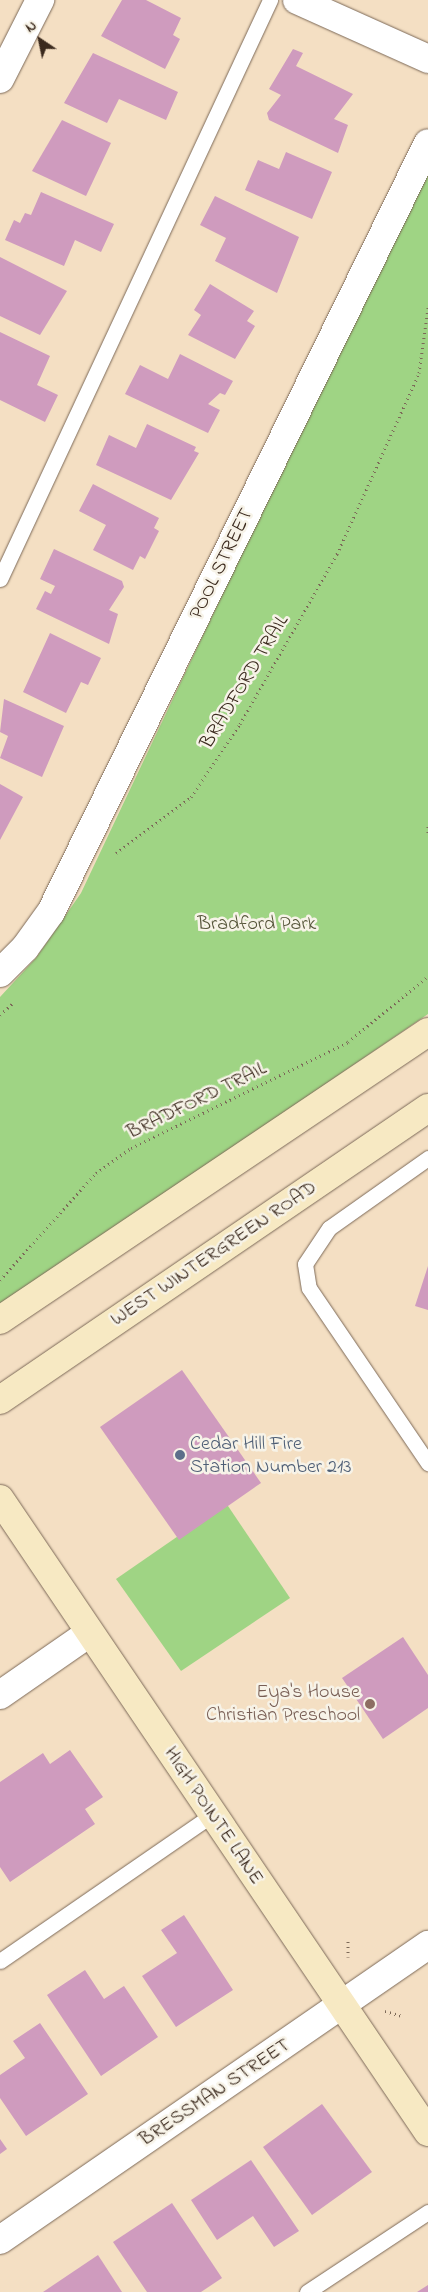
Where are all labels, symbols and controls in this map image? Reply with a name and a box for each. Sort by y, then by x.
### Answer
north arrow [15,15,65,65]
text: N [22,16,41,39]
street label: POOL STREET [185,505,259,623]
street label: BRADFORD TRAIL [196,611,294,753]
park label: Bradford Park [198,912,316,936]
street label: BRADFORD TRAIL [123,1057,271,1145]
street label: WEST WINTERGREEN ROAD [106,1176,322,1332]
place label: Cedar Hill Fire Station Number 213 [190,1432,352,1479]
marker: Cedar Hill Fire Station Number 213 [174,1449,186,1461]
place label: Eya's House Christian Preschool [206,1680,360,1727]
marker: Eya's House Christian Preschool [364,1698,376,1710]
street label: HIGH POINTE LANE [158,1743,268,1889]
street label: BRESSMAN STREET [135,2034,295,2152]

